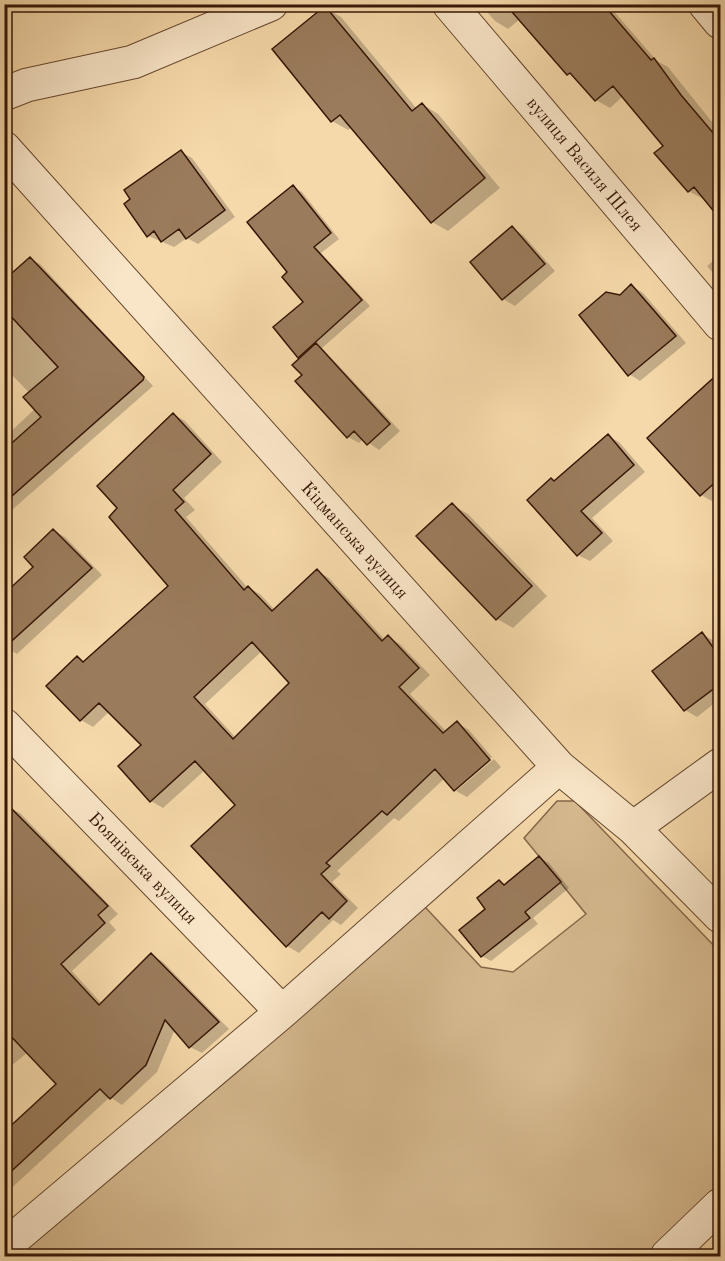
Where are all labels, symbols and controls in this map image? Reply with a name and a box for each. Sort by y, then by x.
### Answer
street label: вулиця Василя Шлея [523,94,645,235]
street label: Кіцманська вулиця [297,479,411,603]
street label: Боянівська вулиця [84,809,200,928]

